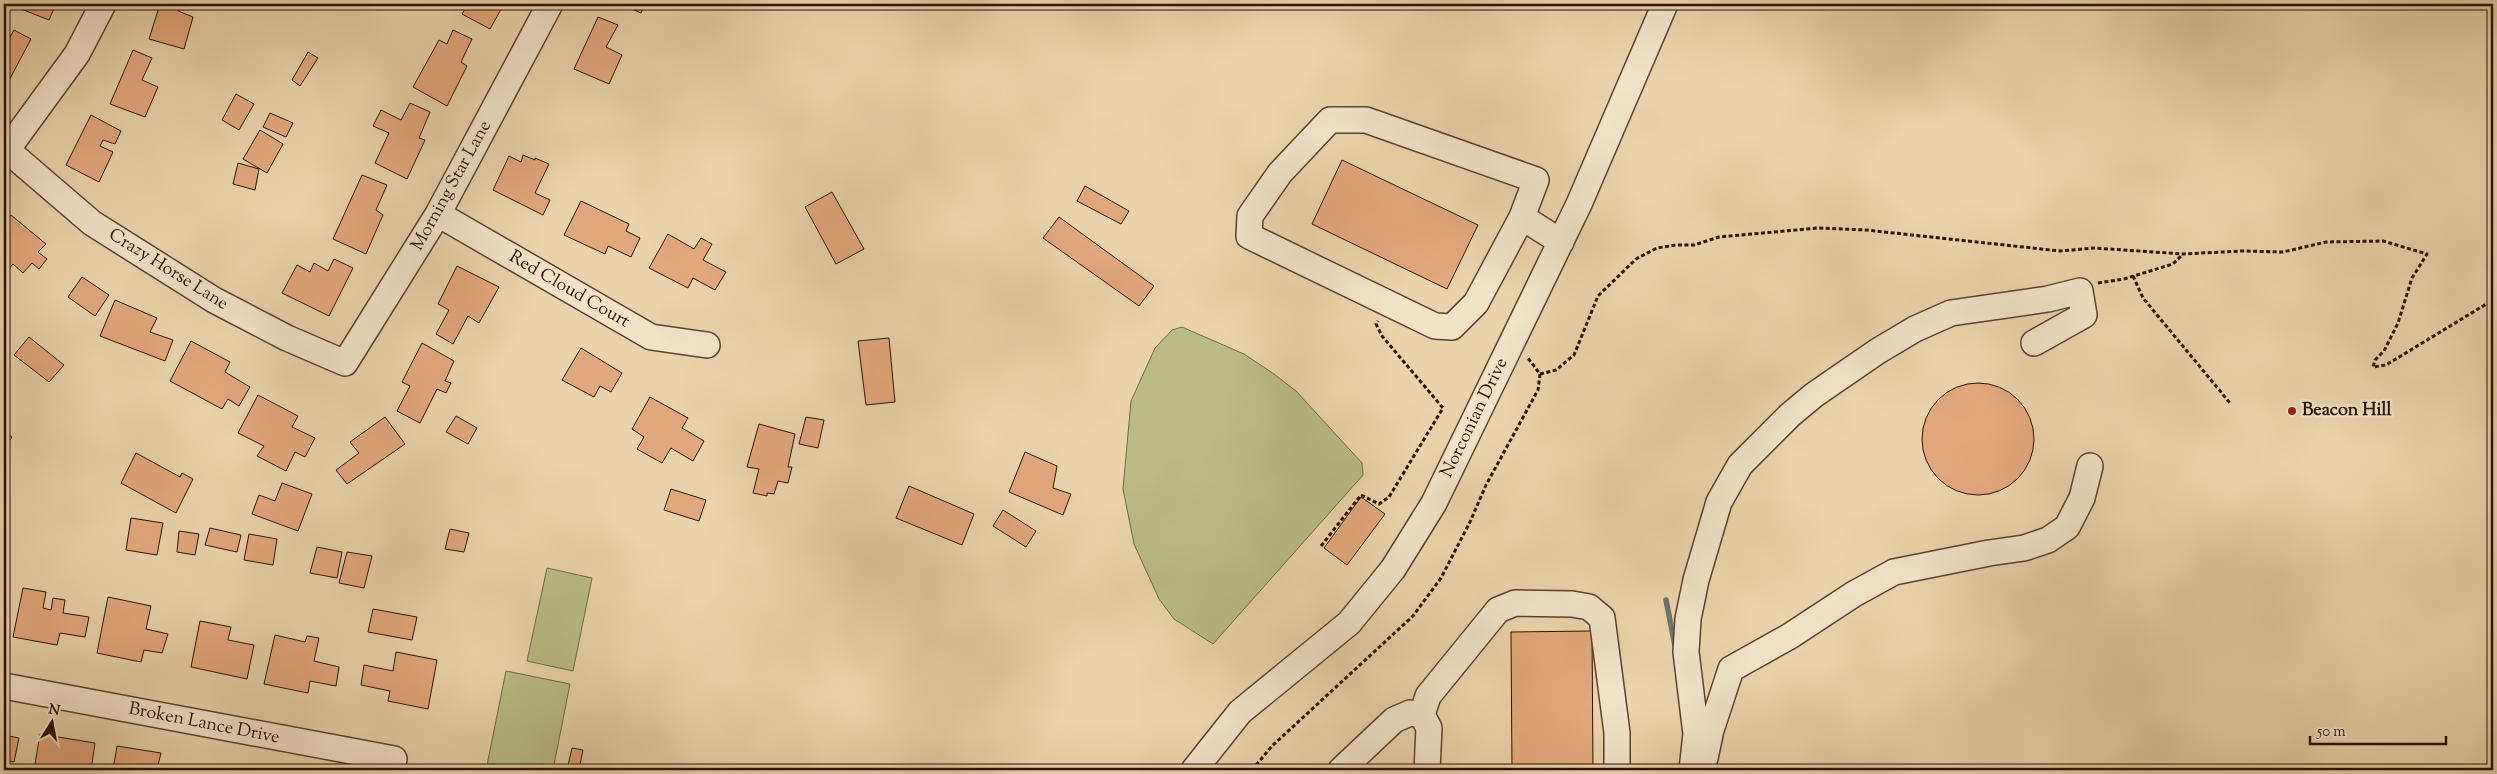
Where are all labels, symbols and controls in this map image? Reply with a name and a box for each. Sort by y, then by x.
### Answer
street label: Morning Star Lane [405,116,499,256]
street label: Crazy Horse Lane [103,223,233,317]
street label: Red Cloud Court [504,245,634,335]
street label: Norconian Drive [1435,354,1515,482]
place label: Beacon Hill [2302,398,2393,424]
marker: Beacon Hill [2286,405,2298,417]
north arrow [28,696,78,746]
street label: Broken Lance Drive [126,697,282,751]
text: N [47,700,61,722]
scale bar [2310,714,2446,746]
text: 50 m [2316,722,2346,743]

